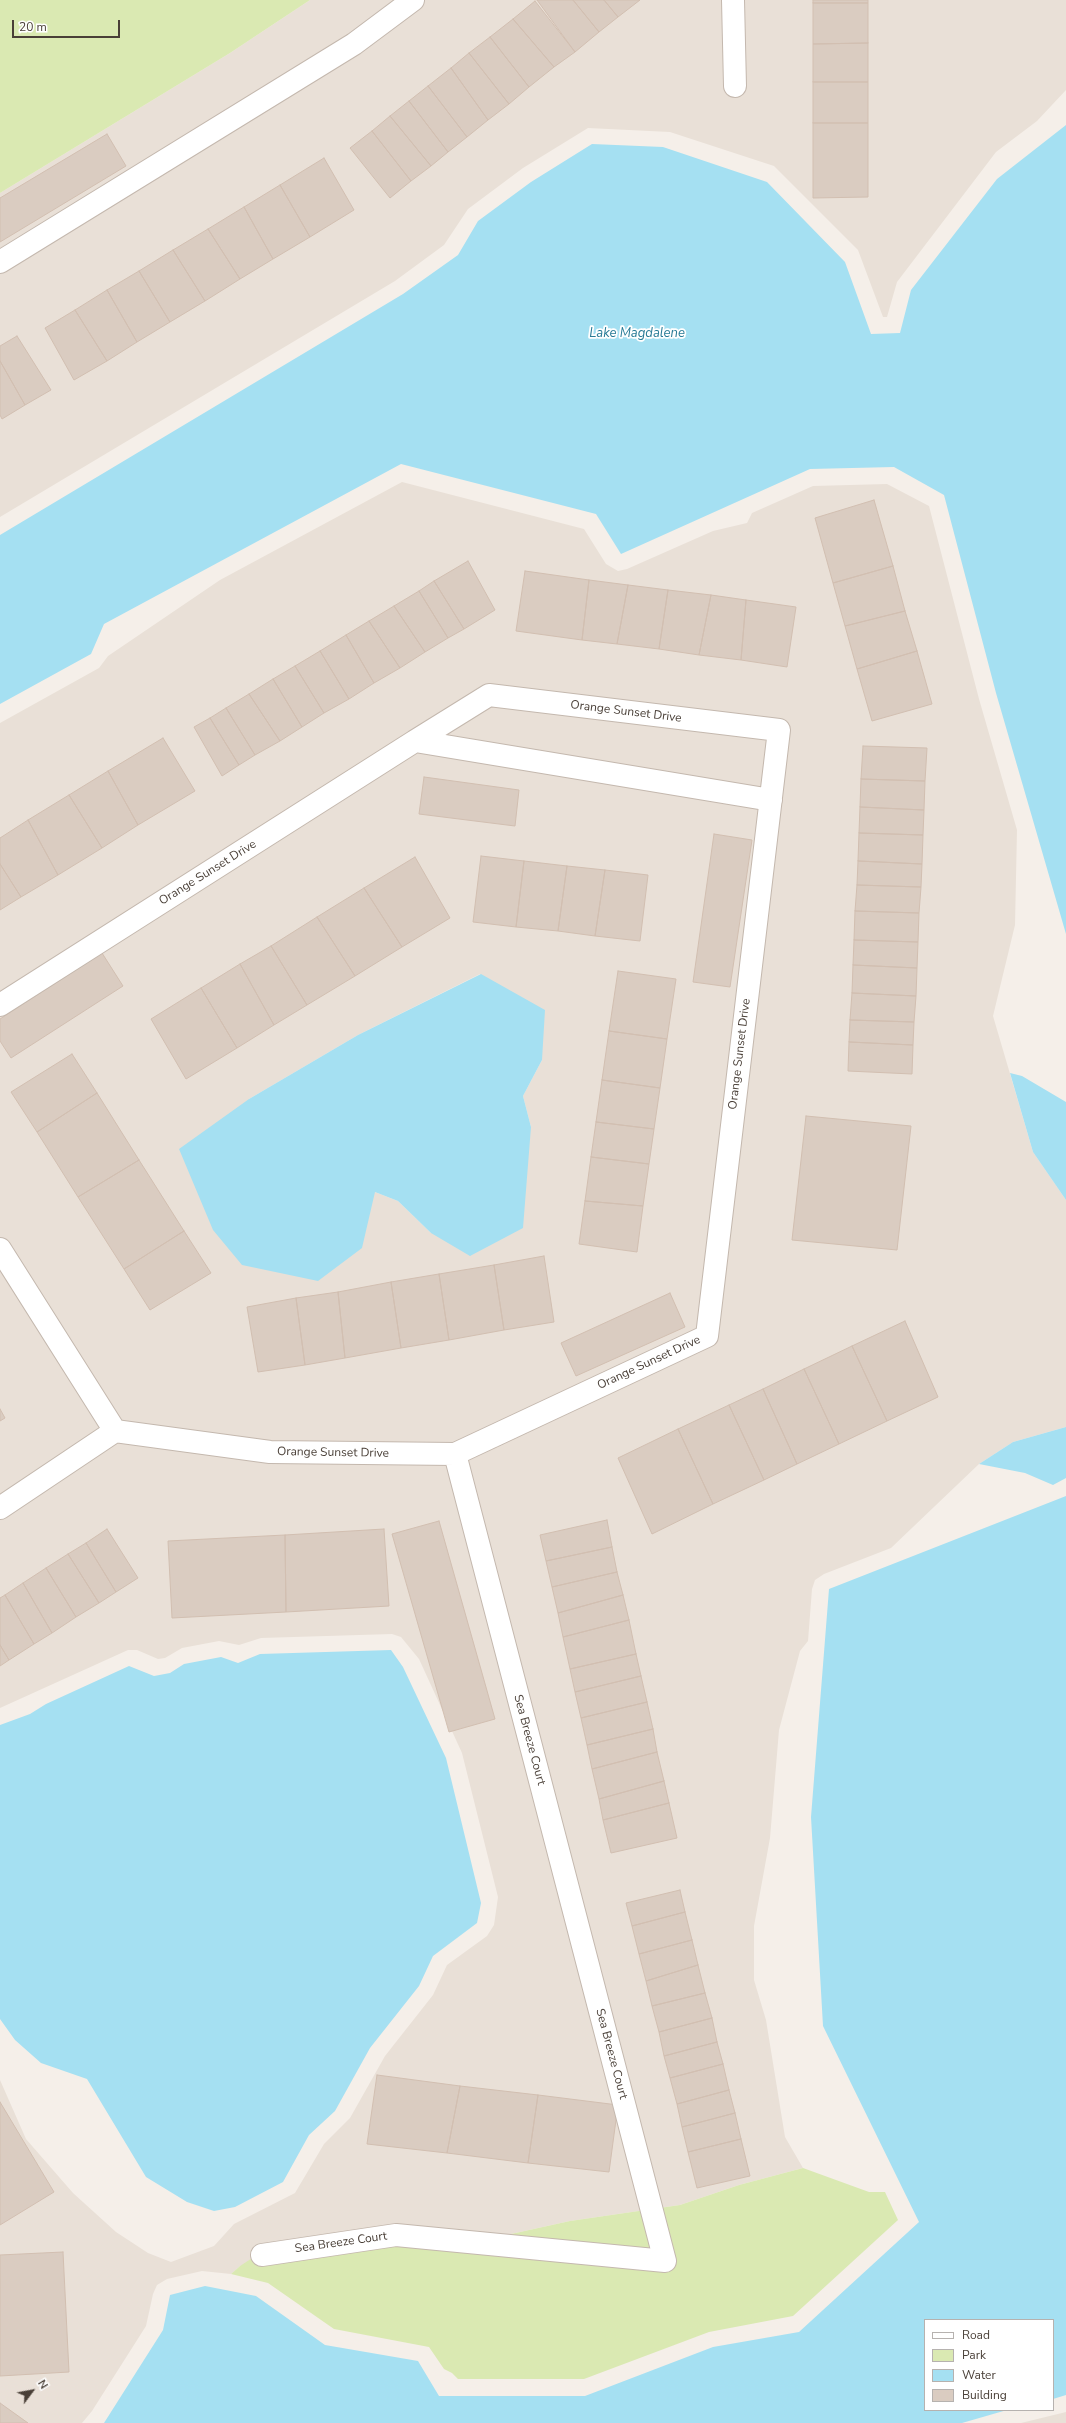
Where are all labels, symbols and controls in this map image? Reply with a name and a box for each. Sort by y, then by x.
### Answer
scale bar [14,12,122,38]
text: 20 m [19,19,47,35]
water label: Lake Magdalene [589,326,685,342]
street label: Orange Sunset Drive [570,698,682,726]
street label: Orange Sunset Drive [157,837,259,909]
street label: Orange Sunset Drive [726,998,754,1110]
street label: Orange Sunset Drive [595,1333,703,1393]
street label: Orange Sunset Drive [277,1445,389,1461]
street label: Sea Breeze Court [510,1693,548,1787]
street label: Sea Breeze Court [592,2007,630,2101]
street label: Sea Breeze Court [294,2229,388,2257]
legend [924,2319,1054,2411]
text: Road [962,2327,990,2343]
text: Park [962,2347,986,2363]
text: Water [962,2367,996,2383]
north arrow [12,2371,52,2411]
text: N [34,2377,51,2392]
text: Building [962,2387,1007,2403]

